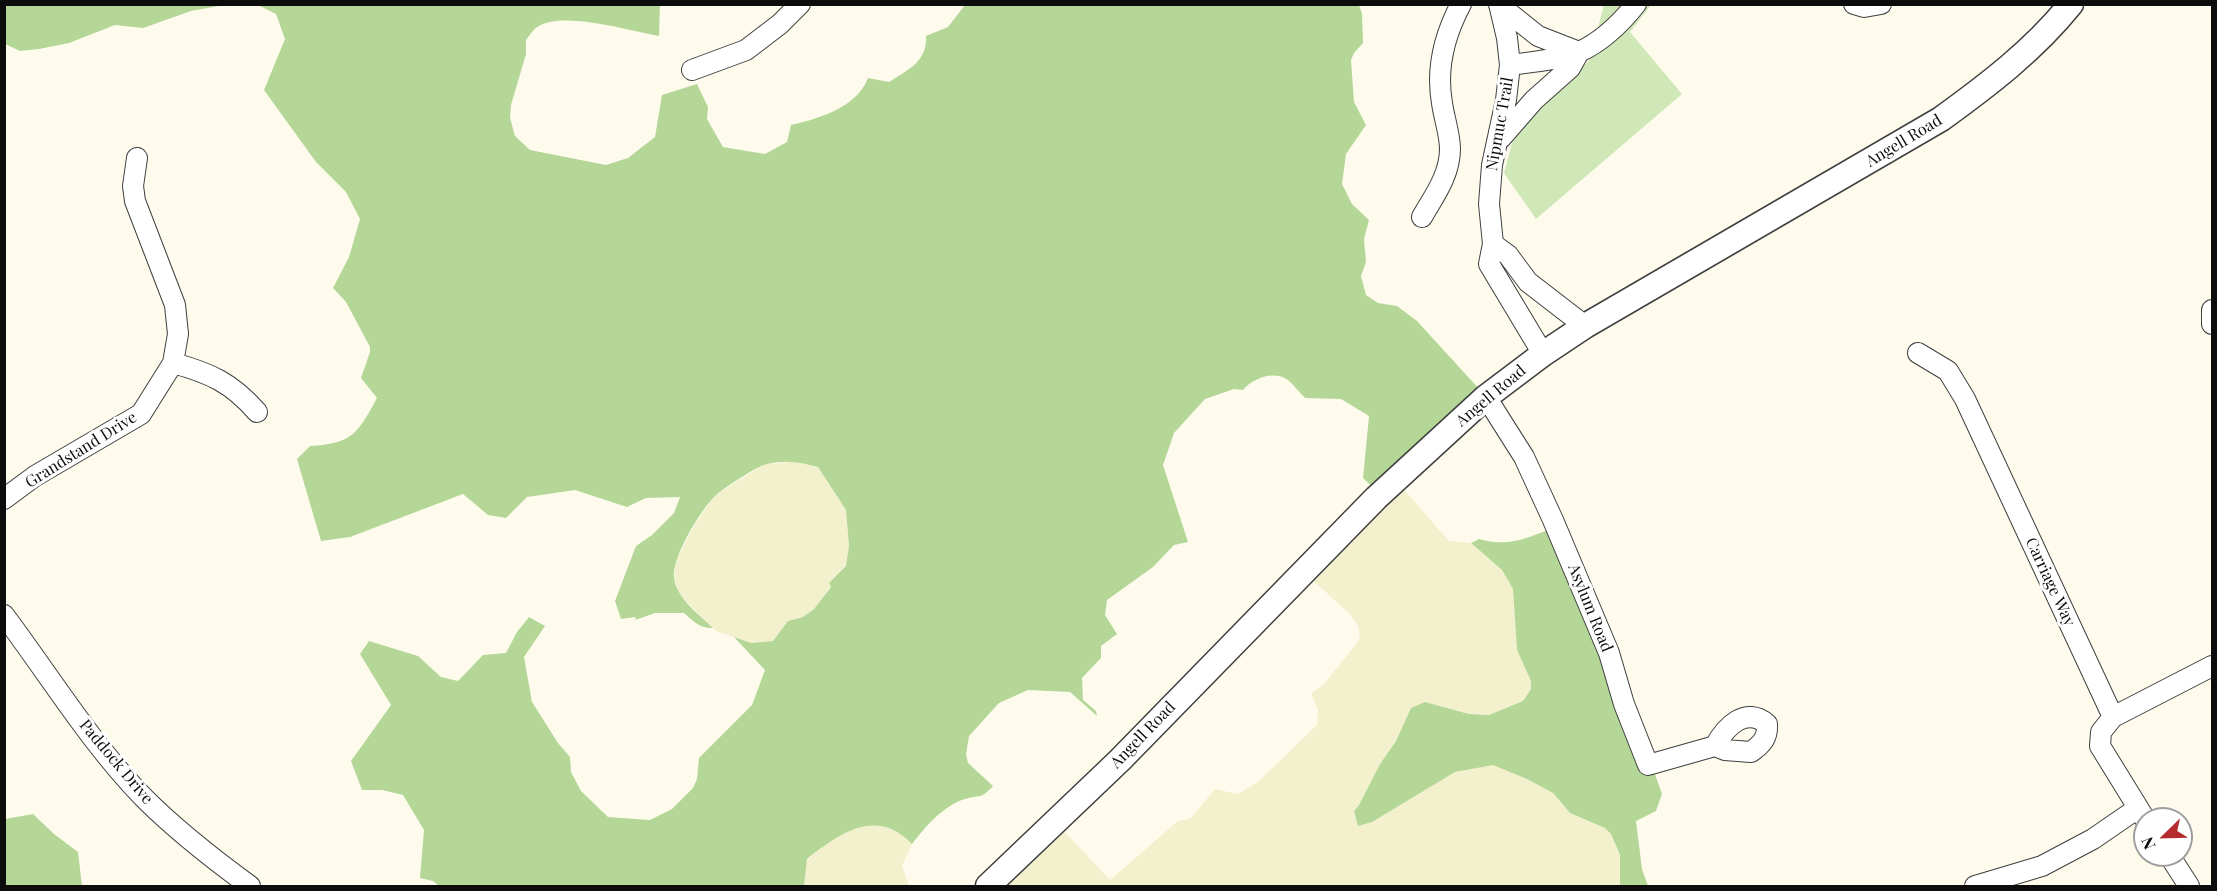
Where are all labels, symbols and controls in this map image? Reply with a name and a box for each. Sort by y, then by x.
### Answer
street label: Nipmuc Trail [1482,76,1518,172]
street label: Angell Road [1862,111,1946,171]
street label: Angell Road [1452,361,1530,431]
street label: Grandstand Drive [22,408,140,492]
street label: Carriage Way [2021,535,2079,629]
street label: Asylum Road [1564,561,1616,655]
street label: Angell Road [1106,698,1180,772]
street label: Paddock Drive [75,716,157,808]
north arrow [2133,807,2193,867]
text: N [2136,834,2160,853]

